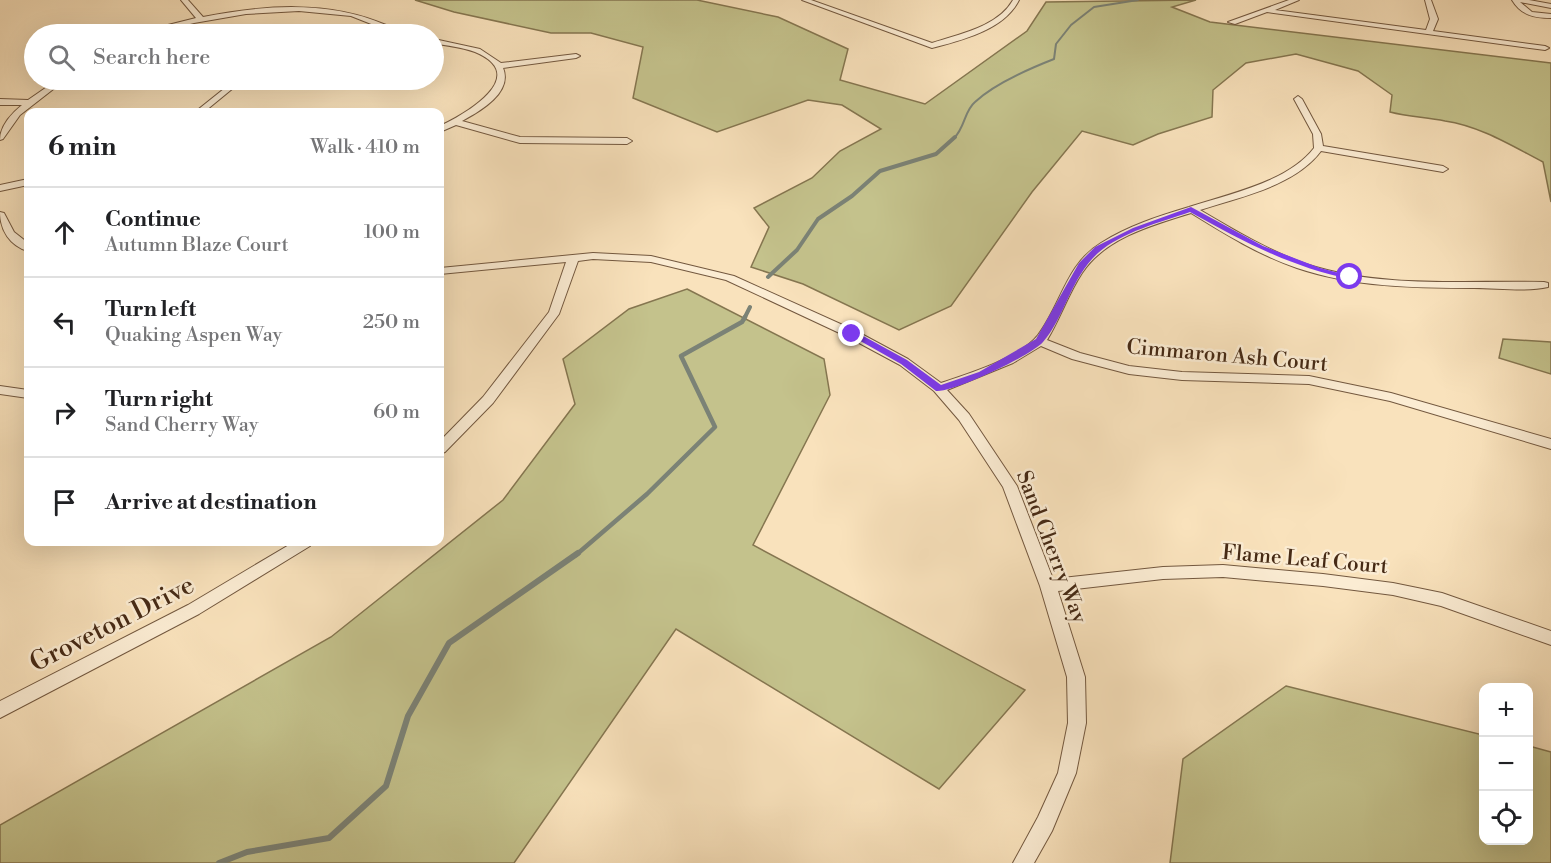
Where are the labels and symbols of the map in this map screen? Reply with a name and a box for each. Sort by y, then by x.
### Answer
route start [1336,263,1362,289]
route end [838,320,864,346]
street label: Cimmaron Ash Court [1125,334,1329,378]
street label: Sand Cherry Way [1010,467,1092,628]
street label: Flame Leaf Court [1221,540,1390,580]
street label: Groveton Drive [24,569,200,679]

